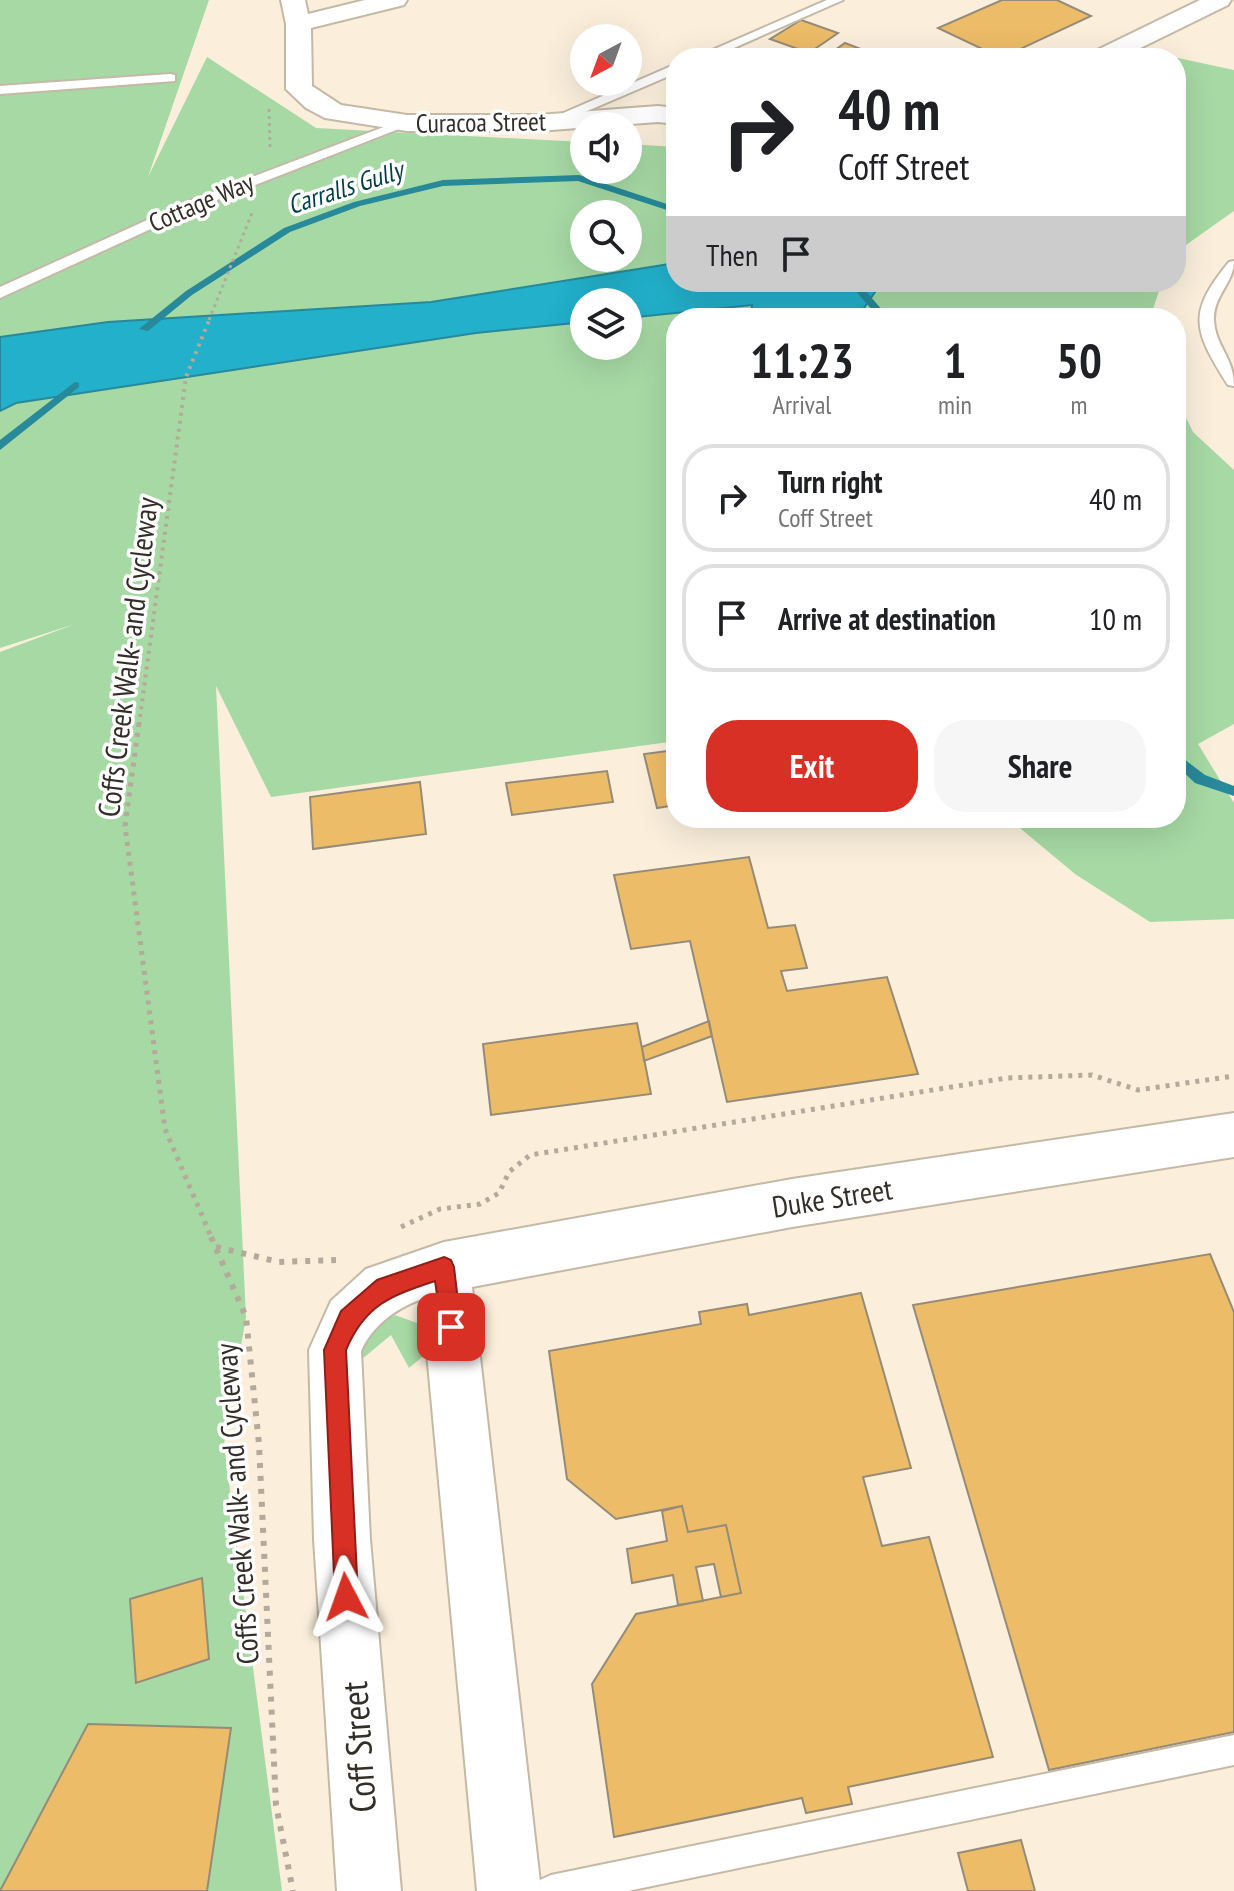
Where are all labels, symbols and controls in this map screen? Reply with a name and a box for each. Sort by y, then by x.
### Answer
north arrow [570,24,642,96]
map controls [570,24,642,360]
text: 40 m [838,73,940,145]
icon: right [706,80,810,184]
street label: Curacoa Street [416,104,546,140]
button: sound [570,112,642,184]
text: Coff Street [838,143,969,190]
water label: Carralls Gully [283,152,410,221]
street label: Cottage Way [143,165,259,239]
button: search [570,200,642,272]
icon: arrive [774,232,818,276]
text: Then [706,235,758,274]
button: layers [570,288,642,360]
text: 11:23 [750,329,854,391]
text: 1 [943,329,966,391]
text: 50 [1056,329,1102,391]
text: Arrival [773,388,831,421]
text: min [938,388,972,421]
text: m [1070,388,1087,421]
text: Turn right [778,462,882,501]
icon: right [710,476,754,520]
text: 40 m [1089,479,1142,518]
street label: Coffs Creek Walk- and Cycleway [88,494,166,819]
text: Coff Street [778,501,873,534]
icon: arrive [710,596,754,640]
text: Arrive at destination [778,599,996,638]
text: 10 m [1089,599,1142,638]
button: Exit [706,720,918,812]
button: Share [934,720,1146,812]
street label: Duke Street [769,1168,896,1226]
pin [417,1293,485,1361]
icon: arrive [429,1305,473,1349]
street label: Coffs Creek Walk- and Cycleway [205,1342,267,1666]
position arrow [304,1555,388,1639]
street label: Coff Street [330,1680,386,1814]

